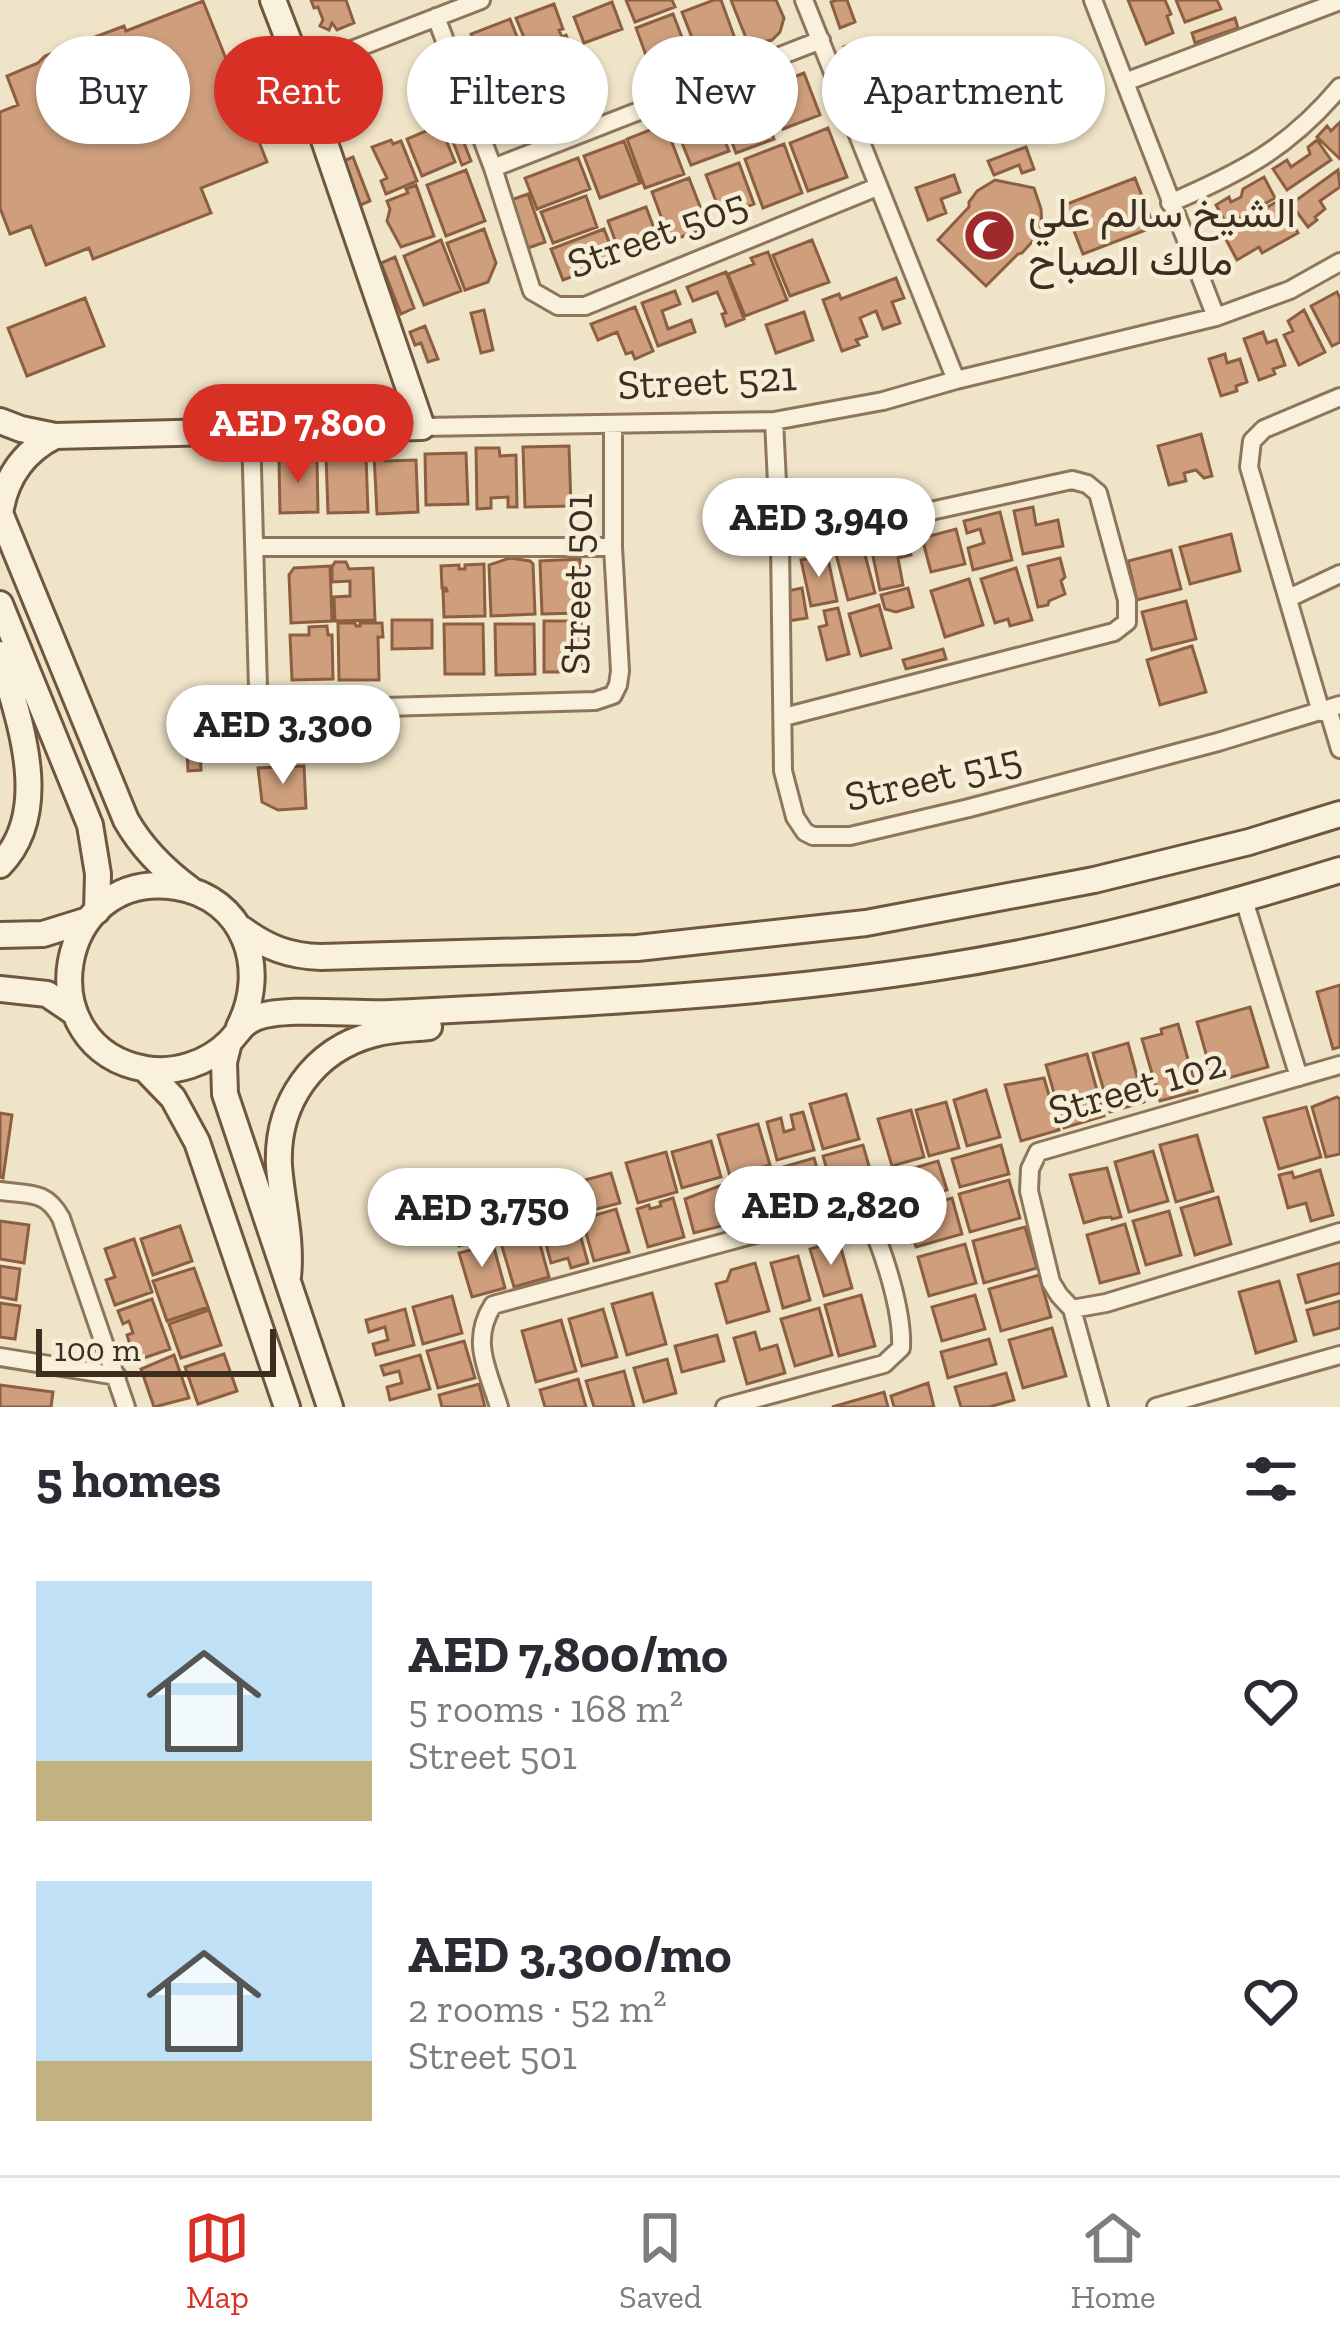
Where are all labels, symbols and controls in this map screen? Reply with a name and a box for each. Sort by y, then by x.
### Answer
chip: Buy [36,36,190,144]
chip: Rent [214,36,383,144]
chip: Filters [407,36,608,144]
chip: New [632,36,798,144]
chip: Apartment [822,36,1105,144]
street label: Street 505 [560,177,754,289]
place label: الشيخ سالم علي مالك الصباح [1028,187,1296,289]
mosque icon: الشيخ سالم علي مالك الصباح [961,208,1017,264]
street label: Street 521 [616,350,798,410]
pin: AED 7,800 [161,384,435,486]
text: AED 7,800 [210,399,386,446]
pin: AED 3,940 [682,478,956,580]
street label: Street 501 [549,493,603,675]
text: AED 3,940 [729,493,909,540]
pin: AED 3,300 [146,685,420,787]
text: AED 3,300 [193,700,373,747]
street label: Street 515 [840,732,1026,822]
street label: Street 102 [1042,1036,1232,1136]
pin: AED 2,820 [694,1166,968,1268]
pin: AED 3,750 [345,1168,619,1270]
text: AED 2,820 [742,1181,920,1228]
text: AED 3,750 [395,1183,569,1230]
scale bar [36,1323,276,1376]
text: 100 m [54,1330,141,1369]
icon: filters [1238,1446,1304,1512]
text: 5 homes [36,1449,221,1510]
text: AED 7,800/mo [408,1624,728,1685]
icon: home [132,1629,276,1773]
icon: heart [1238,1668,1304,1734]
text: 5 rooms · 168 m² [408,1685,683,1732]
text: Street 501 [408,1732,577,1779]
text: AED 3,300/mo [408,1924,731,1985]
icon: home [132,1929,276,2073]
icon: heart [1238,1968,1304,2034]
text: 2 rooms · 52 m² [408,1985,666,2032]
text: Street 501 [408,2032,577,2079]
tab: Map [184,2205,250,2316]
tab: Saved [619,2205,702,2316]
tab: Home [1071,2205,1156,2316]

